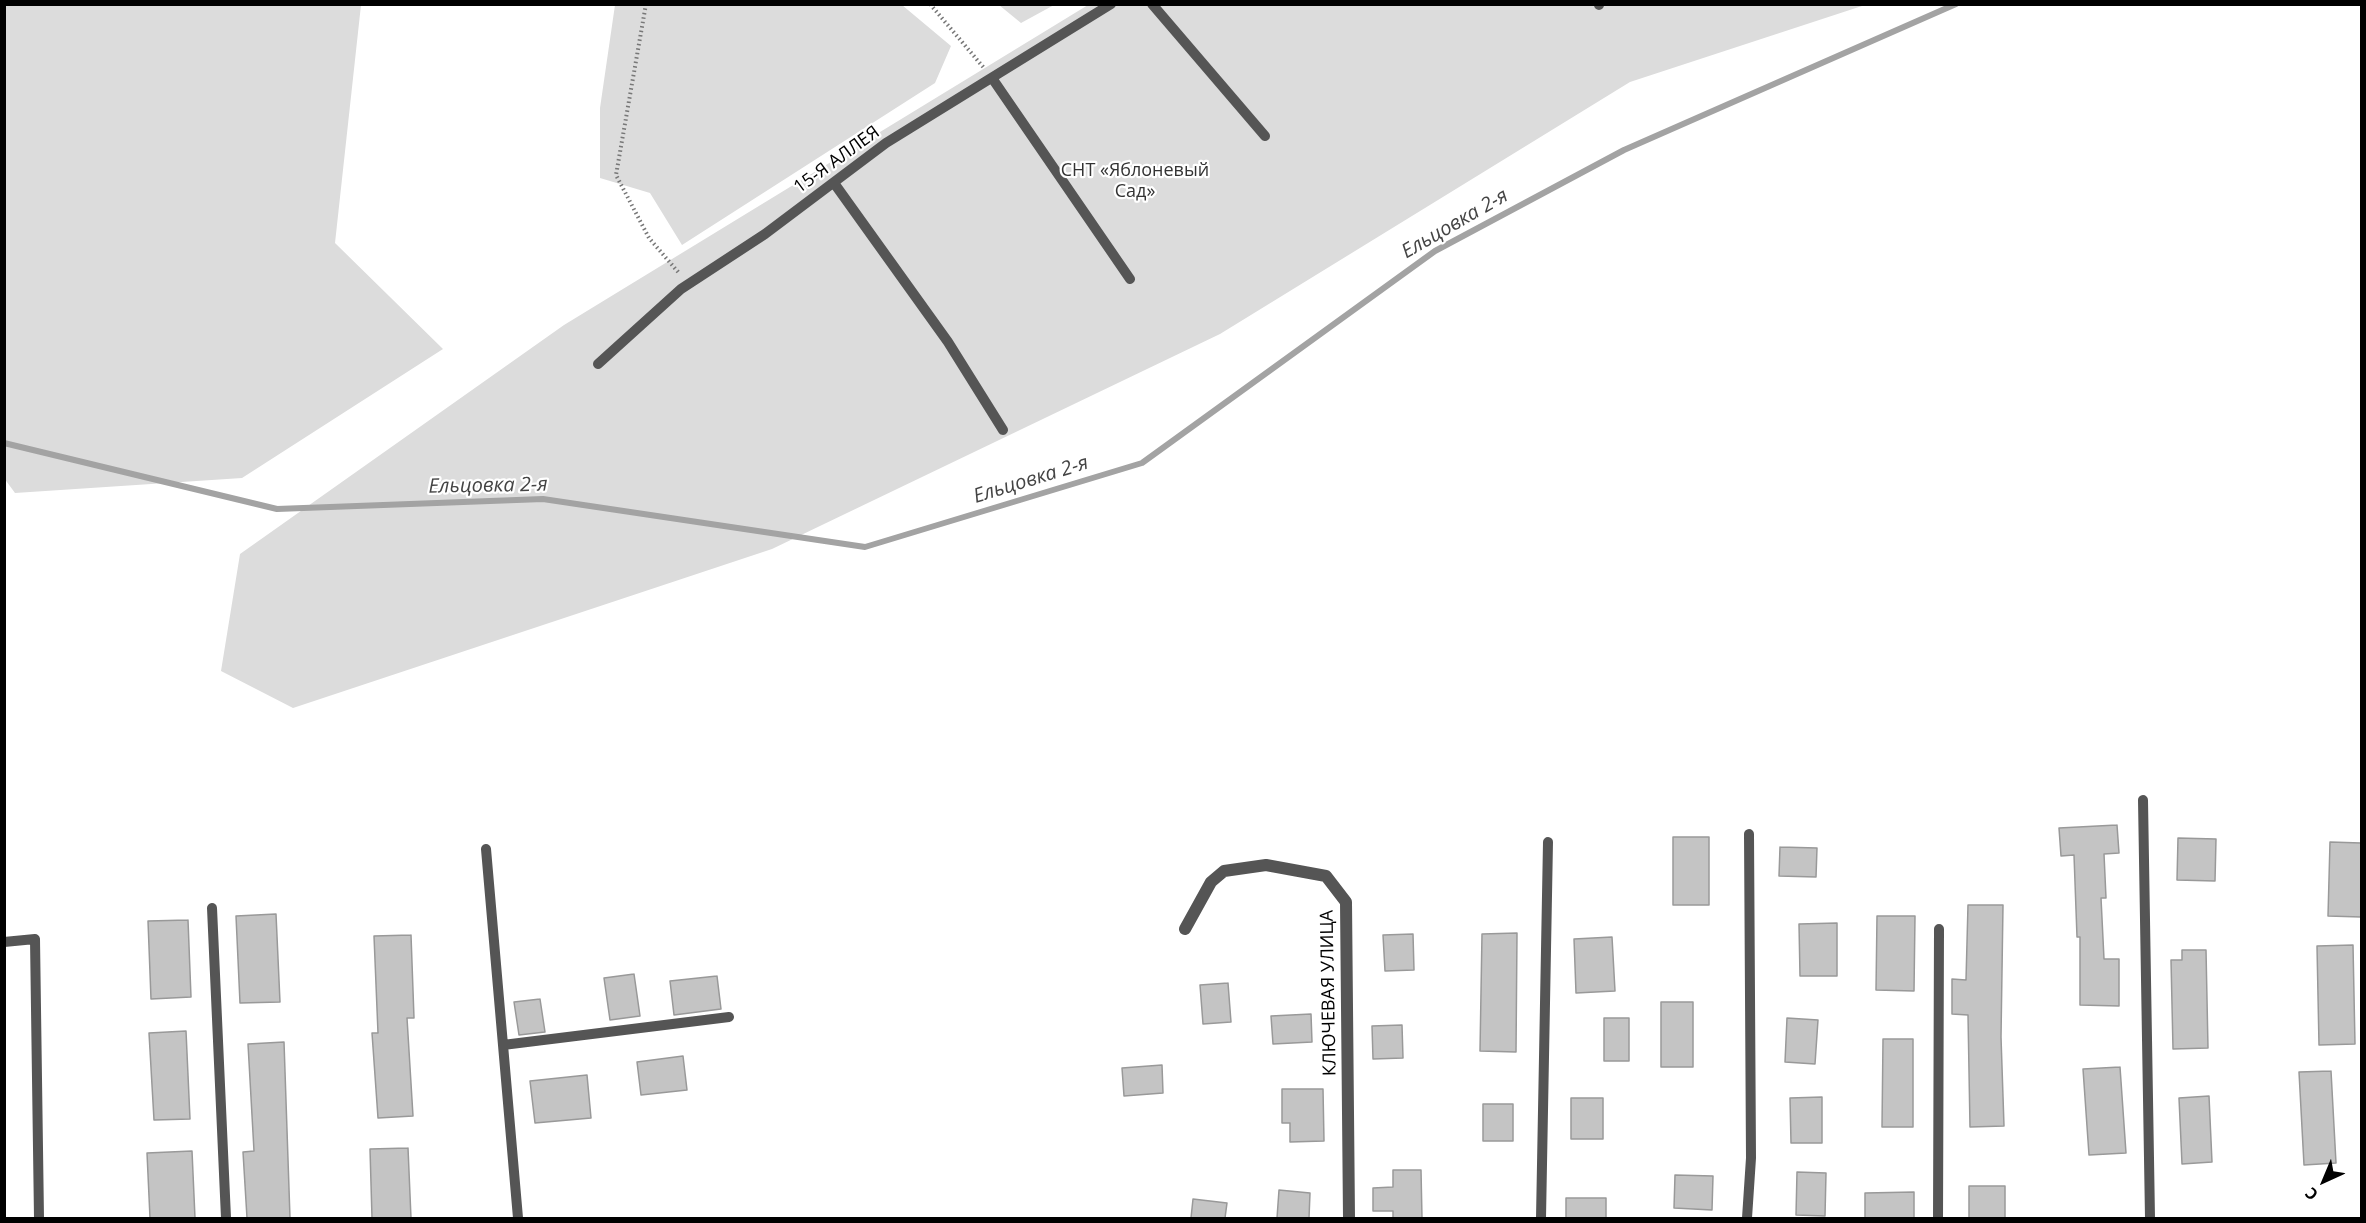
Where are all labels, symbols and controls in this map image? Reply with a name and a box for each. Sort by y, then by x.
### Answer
street label: 15-Я АЛЛЕЯ [790,122,884,198]
park label: СНТ «Яблоневый Сад» [1061,160,1209,202]
water label: Ельцовка 2-я [1397,184,1513,264]
water label: Ельцовка 2-я [970,451,1092,509]
water label: Ельцовка 2-я [428,473,548,499]
street label: КЛЮЧЕВАЯ УЛИЦА [1317,910,1341,1076]
north arrow [2294,1151,2354,1211]
text: С [2300,1182,2323,1205]

